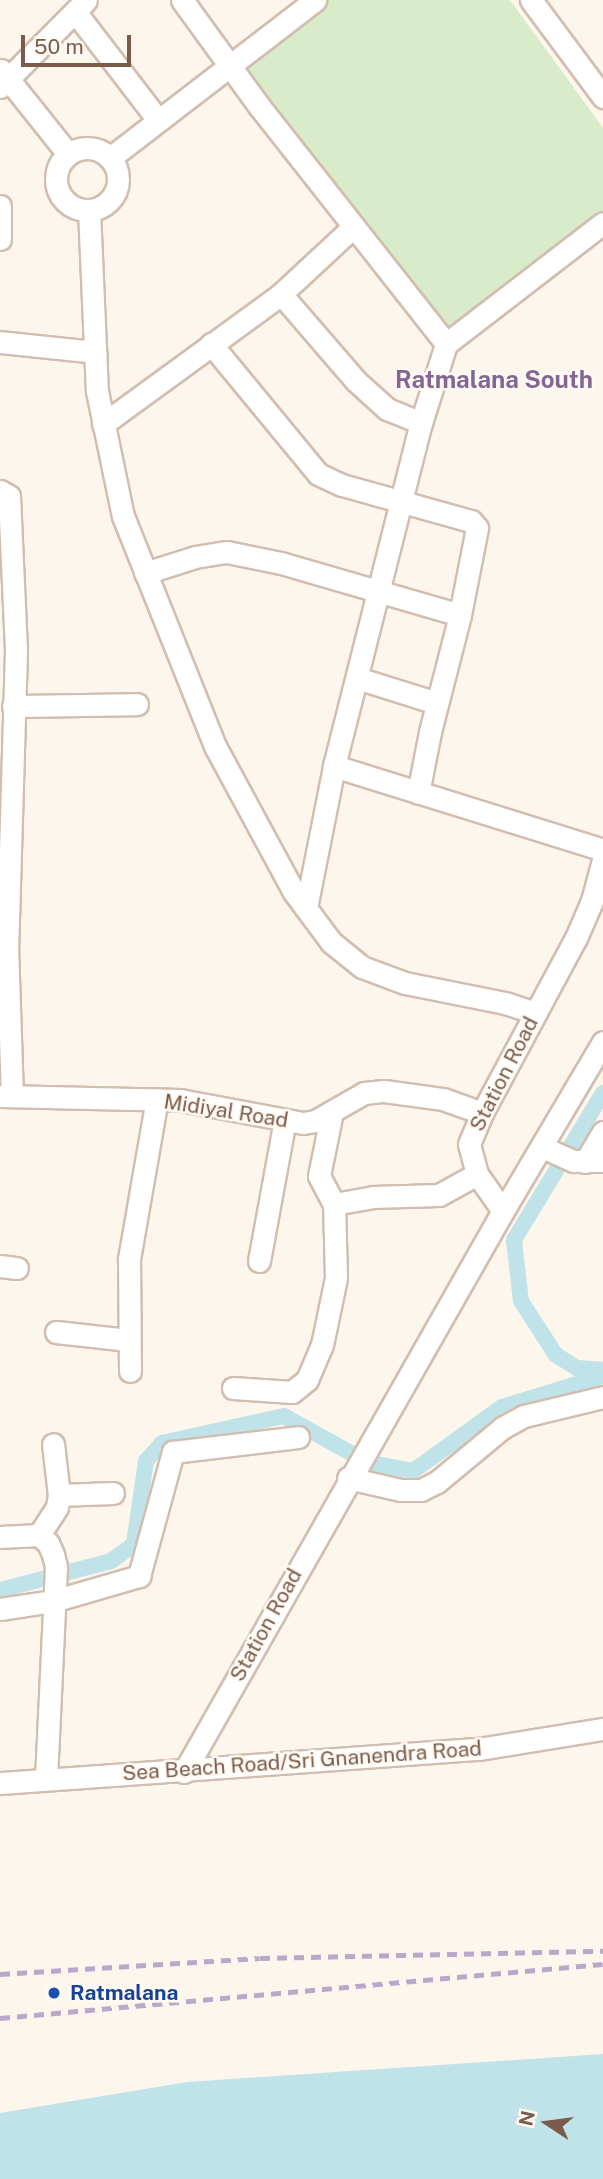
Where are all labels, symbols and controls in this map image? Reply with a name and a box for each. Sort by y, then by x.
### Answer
scale bar [24,21,135,65]
text: 50 m [34,34,84,59]
district label: Ratmalana South [395,366,593,394]
street label: Station Road [464,1013,544,1135]
street label: Midiyal Road [162,1089,290,1133]
street label: Station Road [225,1564,307,1686]
street label: Sea Beach Road/Sri Gnanendra Road [121,1736,483,1786]
place label: Ratmalana [70,1980,178,2006]
marker: Ratmalana [44,1983,64,2003]
north arrow [512,2088,582,2158]
text: N [514,2109,539,2128]

